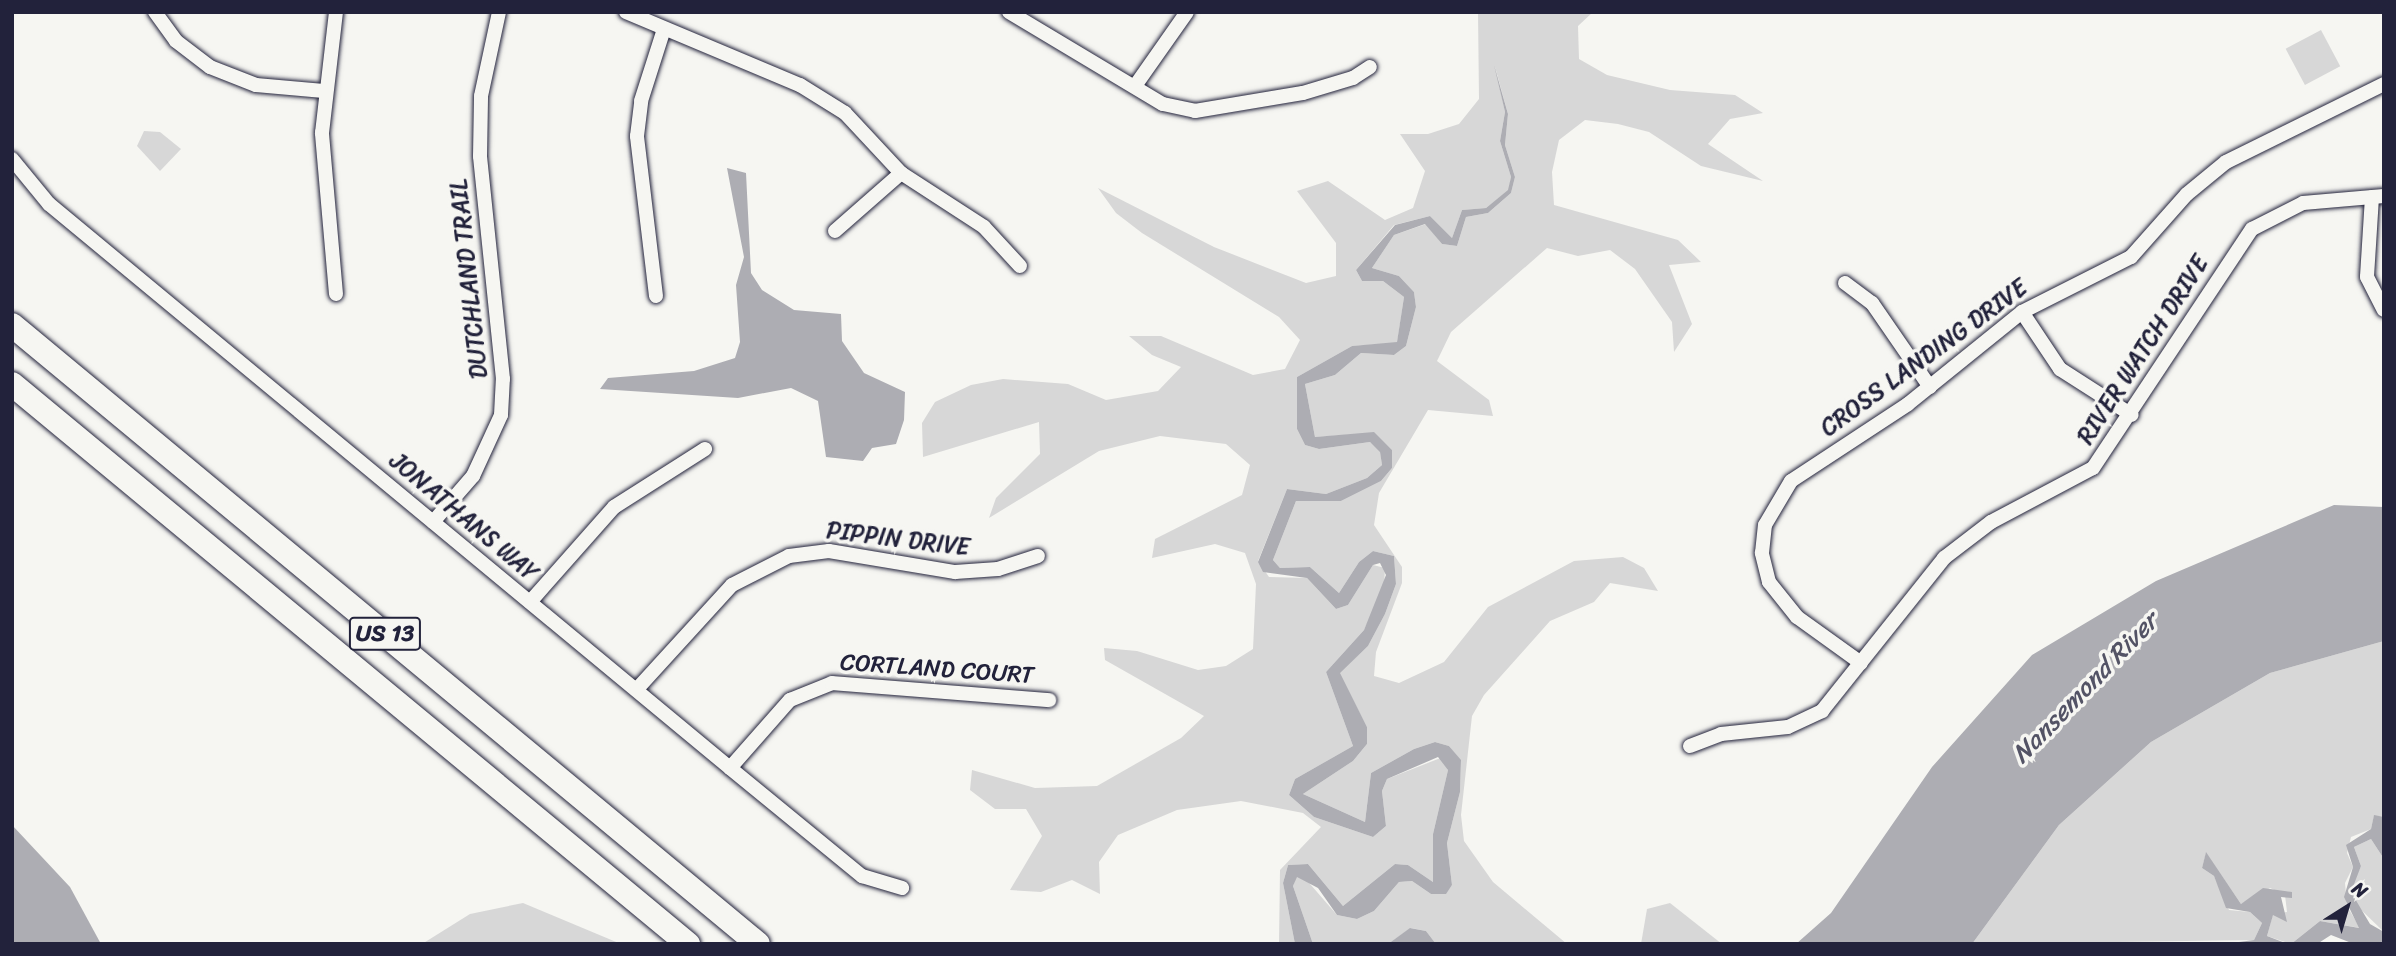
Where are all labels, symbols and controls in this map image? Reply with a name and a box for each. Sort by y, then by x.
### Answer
street label: DUTCHLAND TRAIL [444,178,494,380]
street label: RIVER WATCH DRIVE [2071,250,2215,450]
street label: CROSS LANDING DRIVE [1815,273,2033,443]
street label: JONATHANS WAY [384,446,544,588]
street label: PIPPIN DRIVE [823,516,973,562]
water label: Nansemond River [2005,606,2165,770]
road number: US 13 [348,614,422,654]
street label: CORTLAND COURT [839,648,1035,690]
north arrow [2312,872,2382,942]
text: N [2345,873,2375,907]

